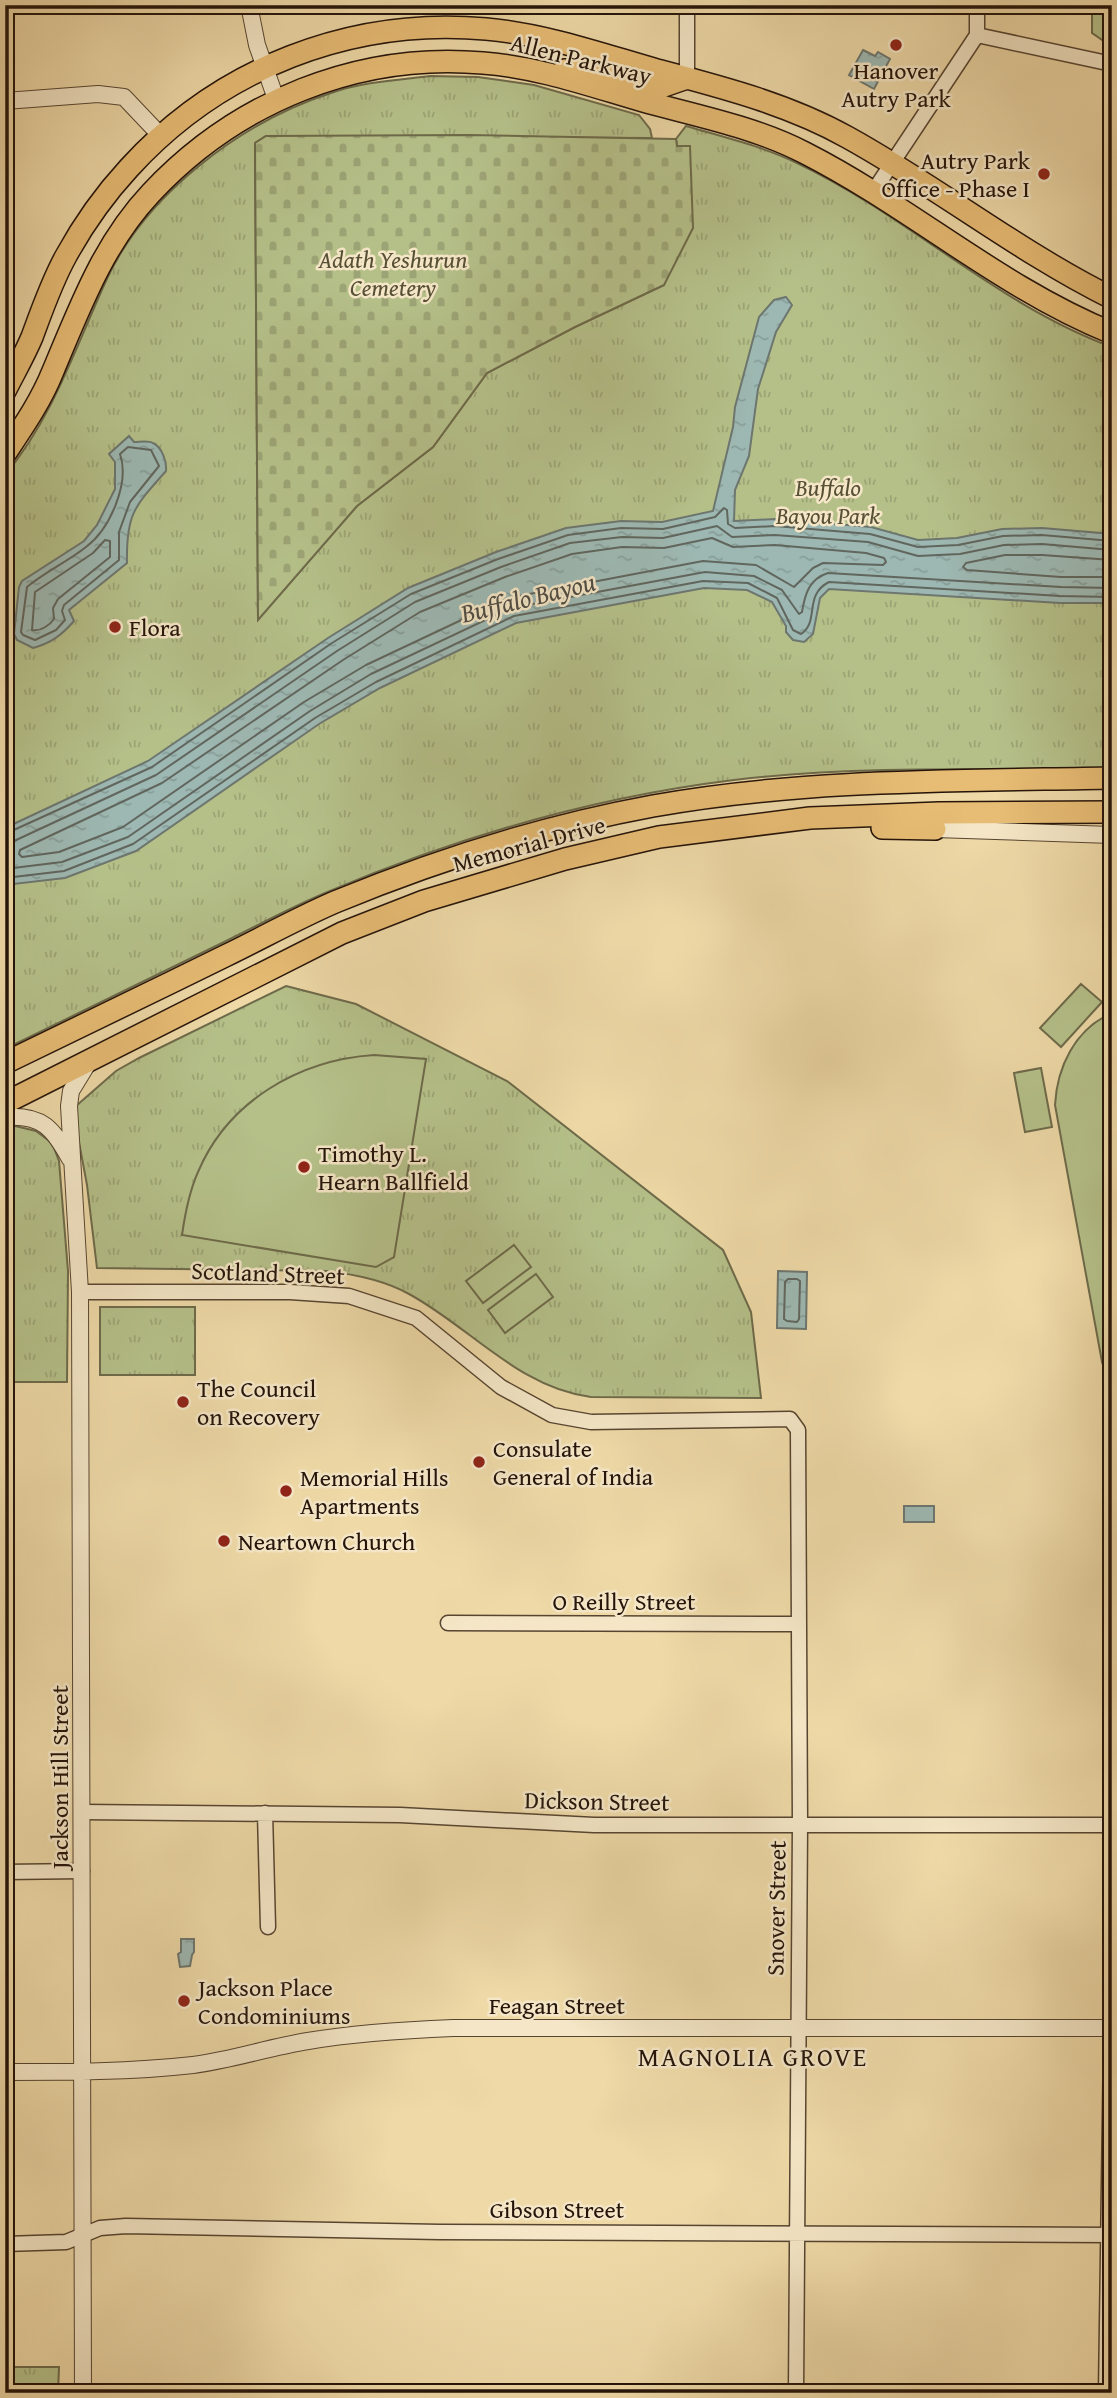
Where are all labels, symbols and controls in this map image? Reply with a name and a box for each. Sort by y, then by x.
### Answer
street label: Allen Parkway [507,25,655,93]
marker: Hanover Autry Park [888,37,904,53]
place label: Hanover Autry Park [841,53,952,116]
place label: Autry Park Office - Phase I [881,143,1031,206]
marker: Autry Park Office - Phase I [1036,166,1052,182]
park label: Adath Yeshurun Cemetery [318,242,467,305]
park label: Buffalo Bayou Park [775,470,880,533]
water label: Buffalo Bayou [456,561,599,633]
place label: Flora [129,610,181,645]
marker: Flora [107,619,123,635]
street label: Memorial Drive [449,807,609,881]
place label: Timothy L. Hearn Ballfield [318,1136,469,1199]
marker: Timothy L. Hearn Ballfield [296,1159,312,1175]
street label: Scotland Street [191,1253,346,1293]
place label: The Council on Recovery [197,1371,320,1434]
marker: The Council on Recovery [175,1394,191,1410]
place label: Consulate General of India [493,1431,654,1494]
marker: Consulate General of India [471,1454,487,1470]
place label: Memorial Hills Apartments [300,1460,448,1523]
marker: Memorial Hills Apartments [278,1483,294,1499]
place label: Neartown Church [238,1524,416,1559]
marker: Neartown Church [216,1533,232,1549]
street label: O Reilly Street [552,1584,696,1619]
street label: Jackson Hill Street [42,1684,77,1872]
street label: Dickson Street [524,1782,670,1820]
street label: Snover Street [757,1839,795,1976]
place label: Jackson Place Condominiums [195,1970,351,2033]
street label: Feagan Street [489,1988,626,2023]
marker: Jackson Place Condominiums [176,1993,192,2009]
district label: MAGNOLIA GROVE [638,2037,868,2076]
street label: Gibson Street [490,2192,625,2227]

